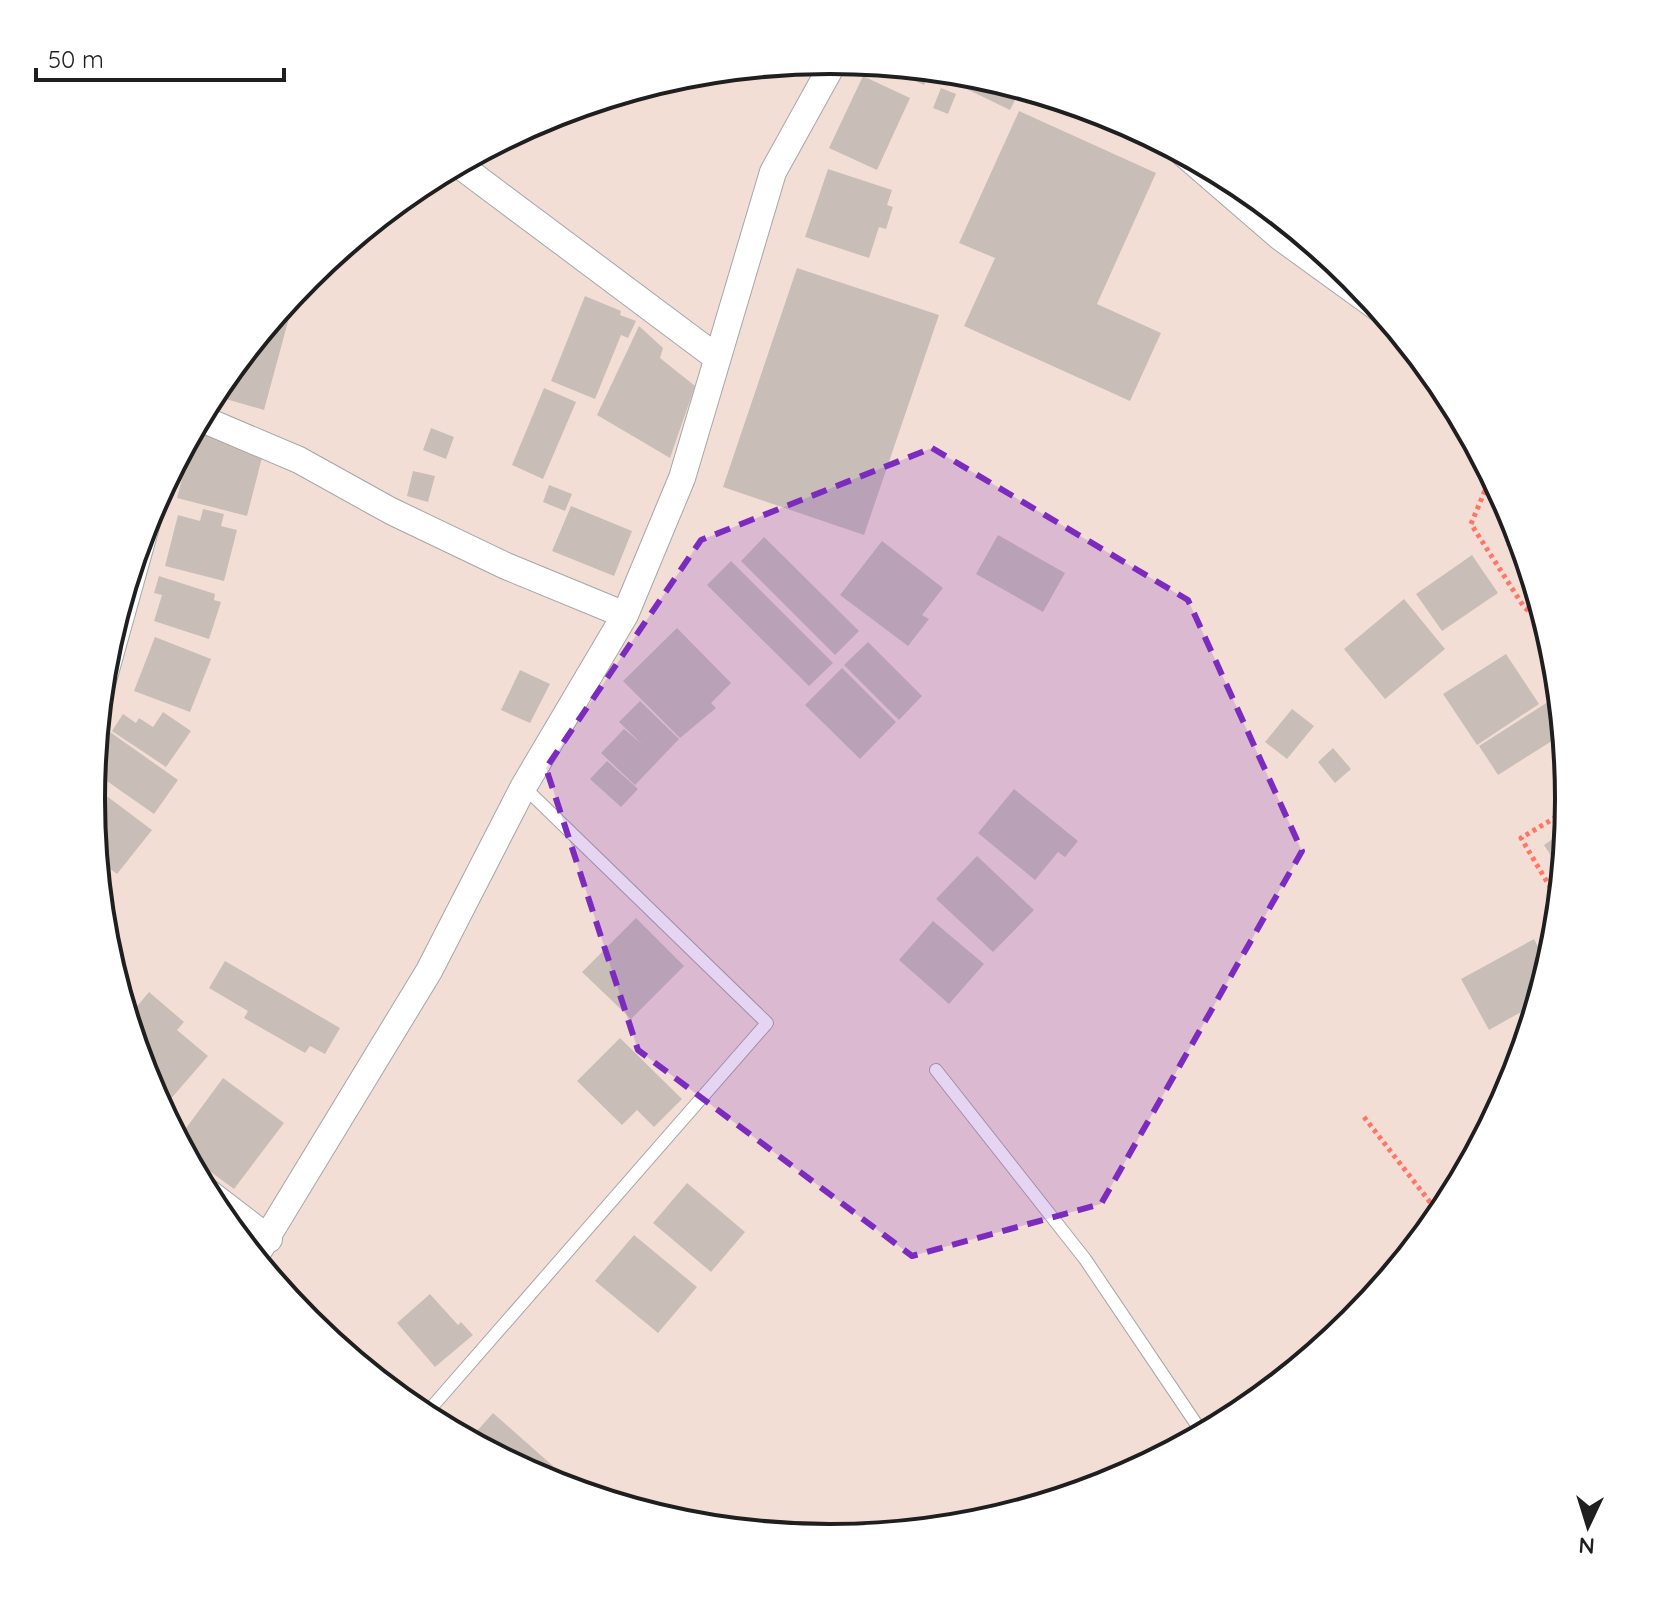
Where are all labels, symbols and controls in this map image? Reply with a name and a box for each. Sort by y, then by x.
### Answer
scale bar [36,32,284,82]
text: 50 m [48,44,104,74]
north arrow [1548,1486,1628,1566]
text: N [1578,1531,1596,1560]

